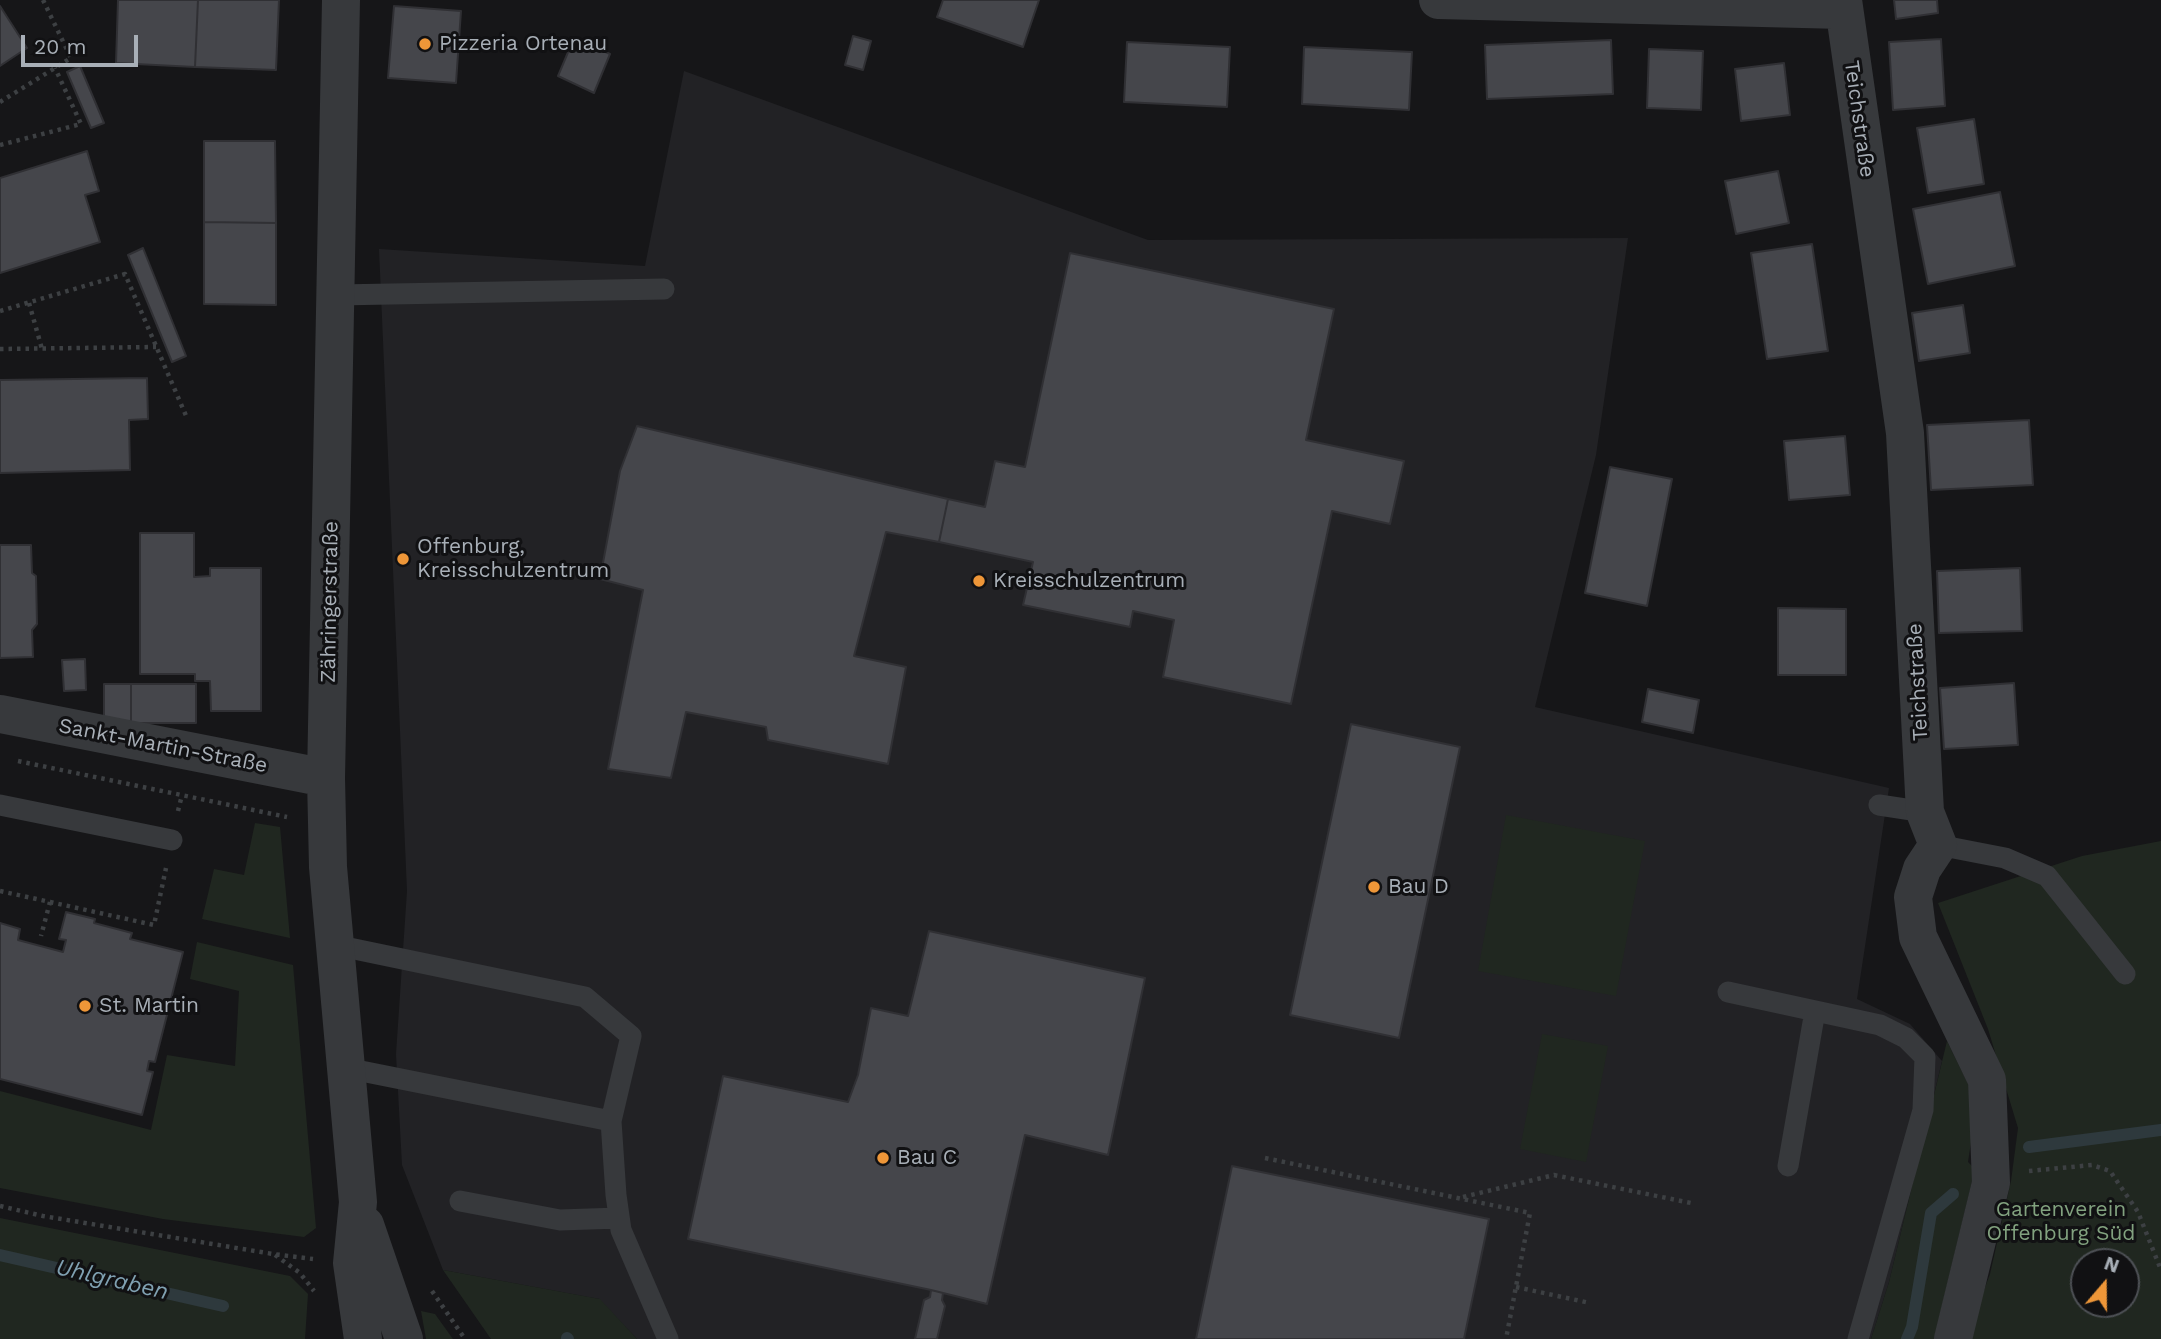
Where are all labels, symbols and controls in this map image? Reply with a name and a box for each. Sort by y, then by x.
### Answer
scale bar [24,21,142,65]
place label: Pizzeria Ortenau [439,31,607,57]
text: 20 m [34,34,86,59]
marker: Pizzeria Ortenau [417,36,433,52]
street label: Teichstraße [1838,59,1880,179]
street label: Zähringerstraße [316,521,344,683]
place label: Offenburg, Kreisschulzentrum [417,534,609,584]
marker: Offenburg, Kreisschulzentrum [395,551,411,567]
place label: Kreisschulzentrum [993,568,1185,594]
marker: Kreisschulzentrum [971,573,987,589]
street label: Teichstraße [1902,622,1934,742]
street label: Sankt-Martin-Straße [57,713,269,779]
place label: Bau D [1388,874,1449,900]
marker: Bau D [1366,879,1382,895]
place label: St. Martin [99,993,199,1019]
marker: St. Martin [77,998,93,1014]
place label: Bau C [897,1145,957,1171]
marker: Bau C [875,1150,891,1166]
park label: Gartenverein Offenburg Süd [1986,1197,2136,1247]
north arrow [2070,1248,2140,1318]
text: N [2101,1251,2122,1278]
water label: Uhlgraben [53,1254,171,1306]

